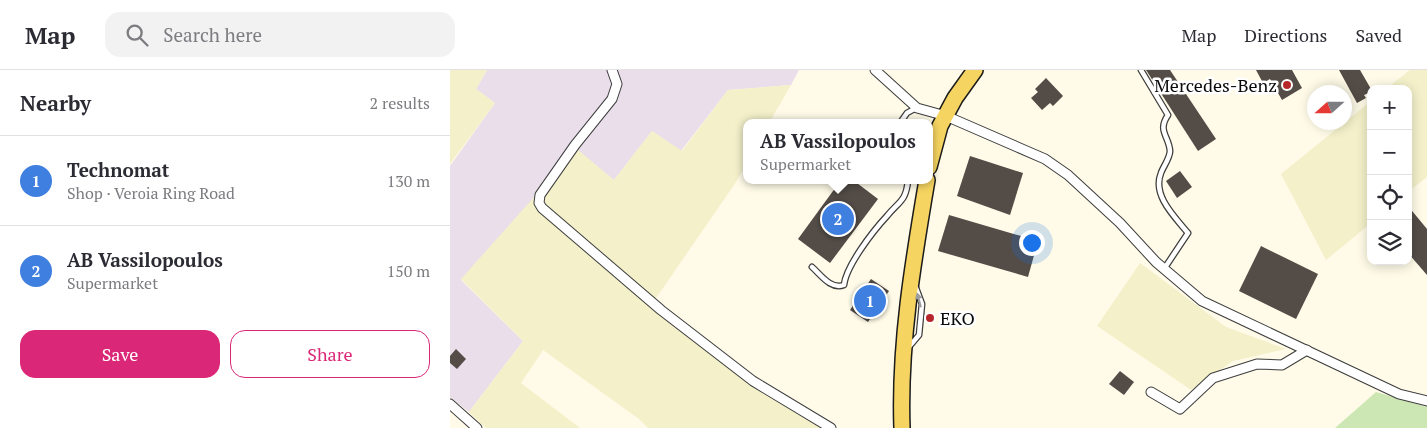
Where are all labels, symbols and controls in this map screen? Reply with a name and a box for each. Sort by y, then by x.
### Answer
search box [105,12,455,57]
text: Map [25,19,75,51]
icon: search [123,21,151,49]
text: Search here [163,22,262,47]
text: Map [1181,23,1216,47]
text: Directions [1244,23,1327,47]
text: Saved [1355,23,1402,47]
place label: Mercedes-Benz [1154,73,1277,97]
marker: Mercedes-Benz [1281,79,1293,91]
north arrow [1307,85,1352,130]
map controls [1367,85,1412,265]
button: + [1367,85,1412,130]
text: Nearby [20,89,91,117]
text: 2 results [370,92,430,114]
popup [743,119,933,184]
text: AB Vassilopoulos [760,128,916,153]
button: − [1367,130,1412,175]
text: Supermarket [760,153,851,175]
text: Technomat [67,157,169,182]
text: 1 [31,170,41,192]
text: 130 m [387,170,430,192]
button: locate [1367,175,1412,220]
text: Shop · Verοia Ring Road [67,182,235,204]
pin: 2 [822,200,854,238]
button: layers [1367,220,1412,265]
your location [1019,230,1045,256]
text: AB Vassilopoulos [67,247,223,272]
text: 2 [31,260,41,282]
text: 150 m [387,260,430,282]
text: Supermarket [67,272,158,294]
pin: 1 [854,282,886,320]
one-way arrow [915,292,923,307]
place label: EKO [940,306,975,330]
marker: EKO [924,312,936,324]
button: Save [20,330,220,378]
button: Share [230,330,430,378]

